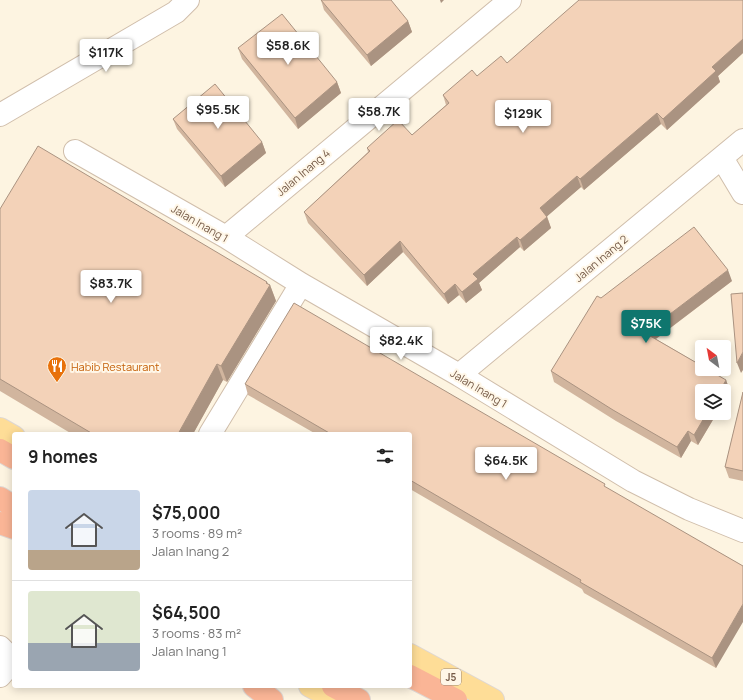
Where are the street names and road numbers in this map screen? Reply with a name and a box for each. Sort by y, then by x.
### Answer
street label: Jalan Inang 4 [273,145,333,199]
street label: Jalan Inang 1 [169,201,231,245]
street label: Jalan Inang 2 [571,231,631,285]
street label: Jalan Inang 1 [448,365,510,411]
road number: J5 [441,669,461,685]

